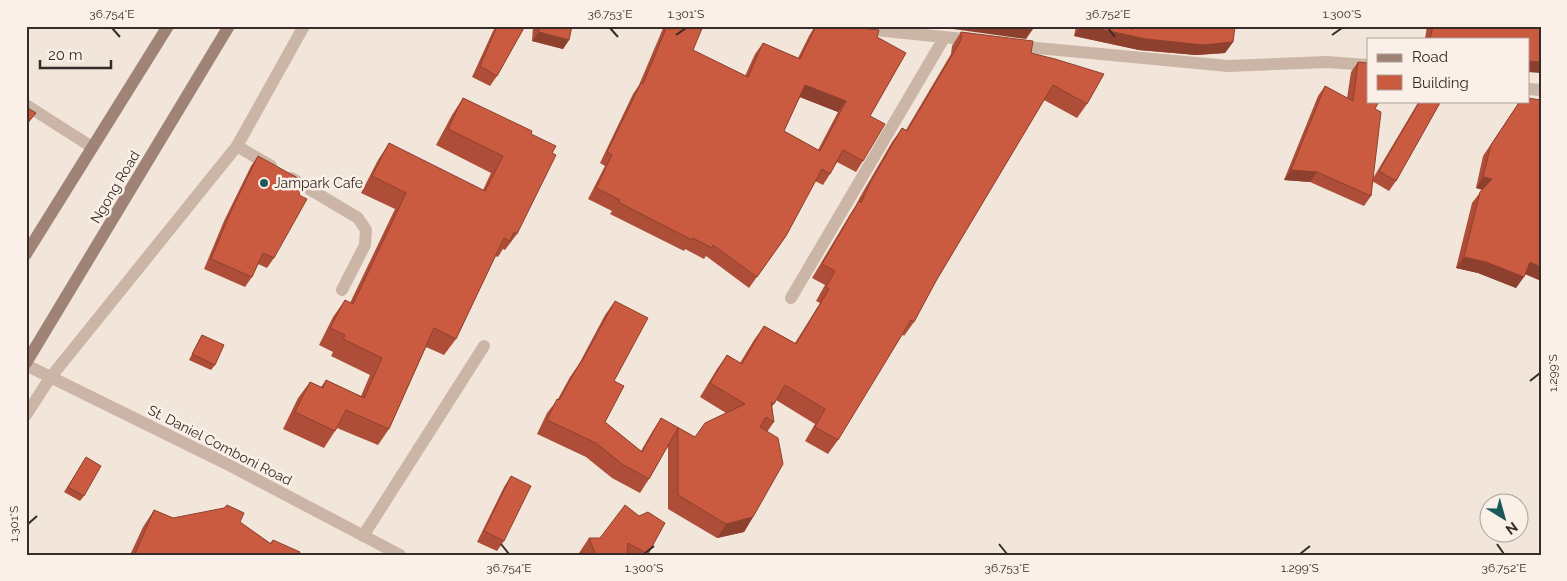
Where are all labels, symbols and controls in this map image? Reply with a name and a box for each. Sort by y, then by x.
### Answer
text: 36.754°E [89,7,135,21]
text: 36.753°E [587,7,633,21]
text: 1.301°S [668,7,704,21]
text: 36.752°E [1086,7,1131,21]
text: 1.300°S [1323,7,1361,21]
scale bar [40,38,111,70]
legend [1367,38,1530,102]
text: 20 m [48,46,83,64]
text: Road [1412,48,1448,66]
text: Building [1412,74,1469,92]
street label: Ngong Road [87,148,143,226]
place label: Jampark Cafe [274,175,363,191]
marker: Jampark Cafe [258,177,270,189]
text: 1.299°S [1546,354,1560,392]
street label: St. Daniel Comboni Road [145,402,295,488]
north arrow [1480,494,1530,544]
text: 1.301°S [7,506,21,542]
text: N [1503,519,1521,538]
text: 36.754°E [486,561,532,575]
text: 1.300°S [625,561,663,575]
text: 36.753°E [984,561,1030,575]
text: 1.299°S [1281,561,1319,575]
text: 36.752°E [1482,561,1527,575]

